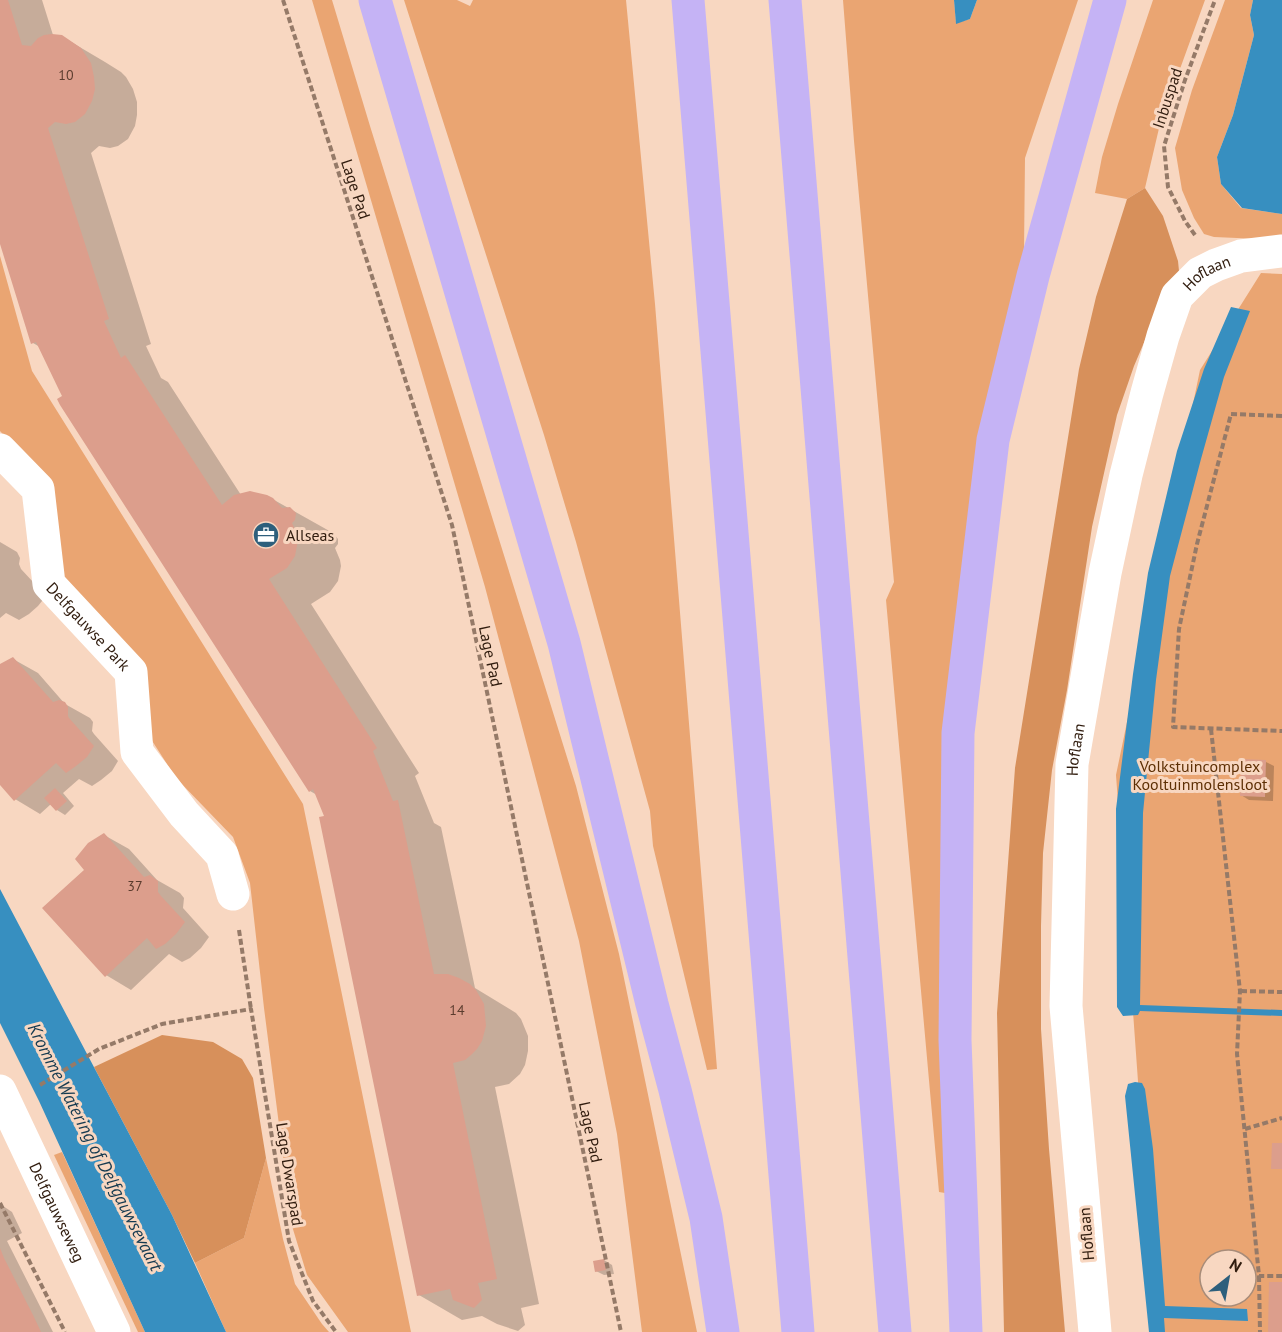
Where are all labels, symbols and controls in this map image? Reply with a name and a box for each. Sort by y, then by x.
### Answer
street label: Inbuspad [1148,65,1186,131]
house number: 10 [58,66,74,84]
street label: Lage Pad [337,157,375,221]
street label: Hoflaan [1178,251,1233,295]
office icon: Allseas [251,520,281,550]
place label: Allseas [286,525,335,545]
street label: Delfgauwse Park [42,578,135,675]
street label: Lage Pad [475,624,507,688]
street label: Hoflaan [1062,722,1089,776]
park label: Volkstuincomplex Kooltuinmolensloot [1132,756,1268,794]
house number: 37 [127,877,143,895]
house number: 14 [449,1001,465,1019]
water label: Kromme Watering of Delfgauwsevaart [23,1019,169,1276]
street label: Lage Pad [575,1100,607,1164]
street label: Lage Dwarspad [272,1121,308,1227]
street label: Delfgauwseweg [25,1159,89,1265]
street label: Hoflaan [1074,1207,1098,1261]
north arrow [1198,1248,1258,1308]
text: N [1226,1254,1245,1276]

